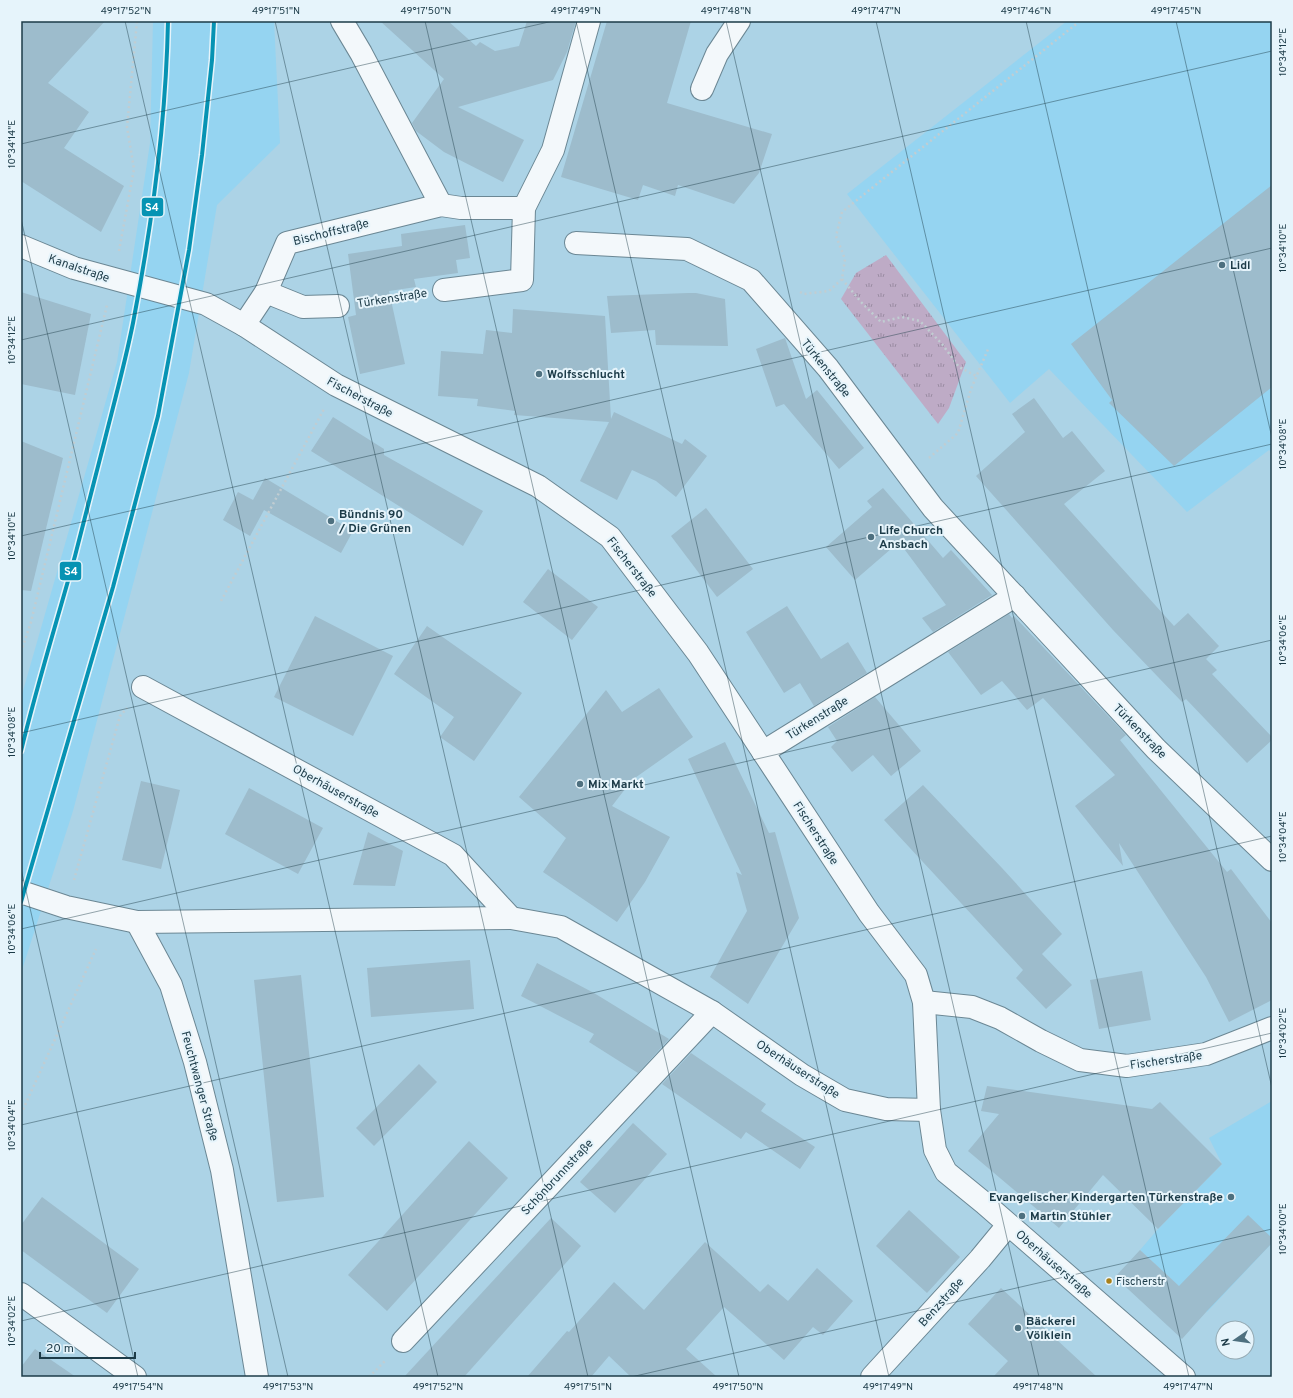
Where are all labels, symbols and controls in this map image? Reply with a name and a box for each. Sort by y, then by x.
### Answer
text: 49°17'52"N [101,5,151,18]
text: 49°17'51"N [252,5,300,18]
text: 49°17'50"N [401,5,451,18]
text: 49°17'49"N [551,5,601,18]
text: 49°17'48"N [701,5,751,18]
text: 49°17'47"N [851,5,901,18]
text: 49°17'46"N [1001,5,1051,18]
text: 49°17'45"N [1151,5,1201,18]
text: 10°34'12"E [1277,28,1290,76]
text: 10°34'14"E [6,120,19,168]
line badge: S4 [141,197,164,217]
text: S4 [145,201,159,215]
street label: Bischoffstraße [292,216,371,250]
text: 10°34'10"E [1277,224,1290,272]
street label: Kanalstraße [46,251,111,287]
place label: Lidl [1230,258,1251,274]
marker: Lidl [1217,260,1227,270]
street label: Türkenstraße [356,286,428,312]
text: 10°34'12"E [6,316,19,364]
street label: Türkenstraße [797,336,854,401]
place label: Wolfsschlucht [547,367,625,383]
marker: Wolfsschlucht [534,369,544,379]
street label: Fischerstraße [324,374,395,422]
text: 10°34'08"E [1277,418,1290,470]
place label: Bündnis 90 / Die Grünen [338,507,411,537]
text: 10°34'10"E [6,512,19,560]
marker: Bündnis 90 / Die Grünen [326,516,336,526]
place label: Life Church Ansbach [879,523,943,553]
marker: Life Church Ansbach [866,532,876,542]
street label: Fischerstraße [603,534,660,601]
line badge: S4 [59,561,82,581]
text: S4 [64,565,78,579]
text: 10°34'06"E [1277,614,1290,666]
street label: Türkenstraße [783,693,852,744]
street label: Türkenstraße [1109,701,1170,763]
text: 10°34'08"E [6,706,19,758]
street label: Oberhäuserstraße [289,761,382,822]
place label: Mix Markt [588,777,644,793]
marker: Mix Markt [575,779,585,789]
street label: Fischerstraße [789,799,842,868]
text: 10°34'04"E [1277,811,1290,863]
text: 10°34'06"E [6,903,19,955]
text: 10°34'02"E [1277,1007,1290,1059]
street label: Feuchtwanger Straße [177,1029,221,1143]
street label: Oberhäuserstraße [753,1037,842,1103]
street label: Fischerstraße [1129,1048,1203,1074]
text: 10°34'04"E [6,1099,19,1151]
street label: Schönbrunnstraße [518,1136,597,1219]
place label: Evangelischer Kindergarten Türkenstraße [989,1190,1223,1206]
marker: Evangelischer Kindergarten Türkenstraße [1226,1192,1236,1202]
text: 10°34'00"E [1277,1203,1290,1255]
place label: Martin Stühler [1030,1209,1111,1225]
marker: Martin Stühler [1017,1211,1027,1221]
street label: Oberhäuserstraße [1012,1227,1095,1303]
street label: Benzstraße [916,1275,968,1331]
place label: Fischerstr [1116,1275,1166,1289]
marker: Fischerstr [1104,1276,1114,1286]
text: 10°34'02"E [6,1295,19,1347]
place label: Bäckerei Völklein [1026,1314,1075,1344]
north arrow [1215,1320,1255,1360]
marker: Bäckerei Völklein [1013,1323,1023,1333]
scale bar [40,1334,135,1360]
text: N [1219,1337,1234,1347]
text: 20 m [46,1341,74,1357]
text: 49°17'54"N [113,1381,163,1394]
text: 49°17'53"N [263,1381,313,1394]
text: 49°17'52"N [413,1381,463,1394]
text: 49°17'51"N [564,1381,612,1394]
text: 49°17'50"N [713,1381,763,1394]
text: 49°17'49"N [863,1381,913,1394]
text: 49°17'48"N [1013,1381,1063,1394]
text: 49°17'47"N [1163,1381,1213,1394]

